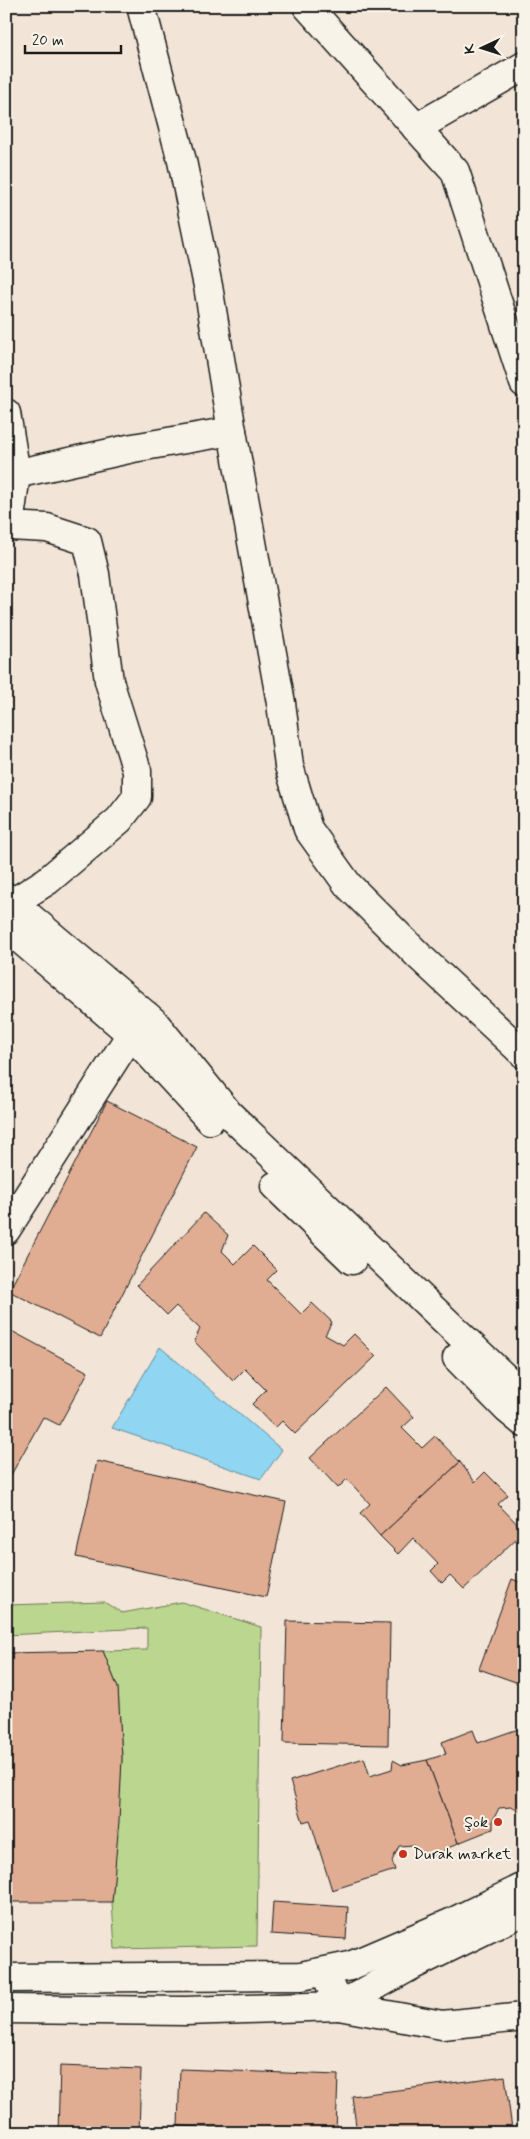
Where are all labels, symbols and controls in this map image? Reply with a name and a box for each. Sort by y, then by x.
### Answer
scale bar [25,22,121,54]
north arrow [458,22,508,72]
text: 20 m [32,31,64,51]
text: K [461,42,479,54]
place label: Şok [464,1812,488,1833]
marker: Şok [492,1816,504,1828]
place label: Durak market [413,1844,512,1865]
marker: Durak market [397,1848,409,1860]

